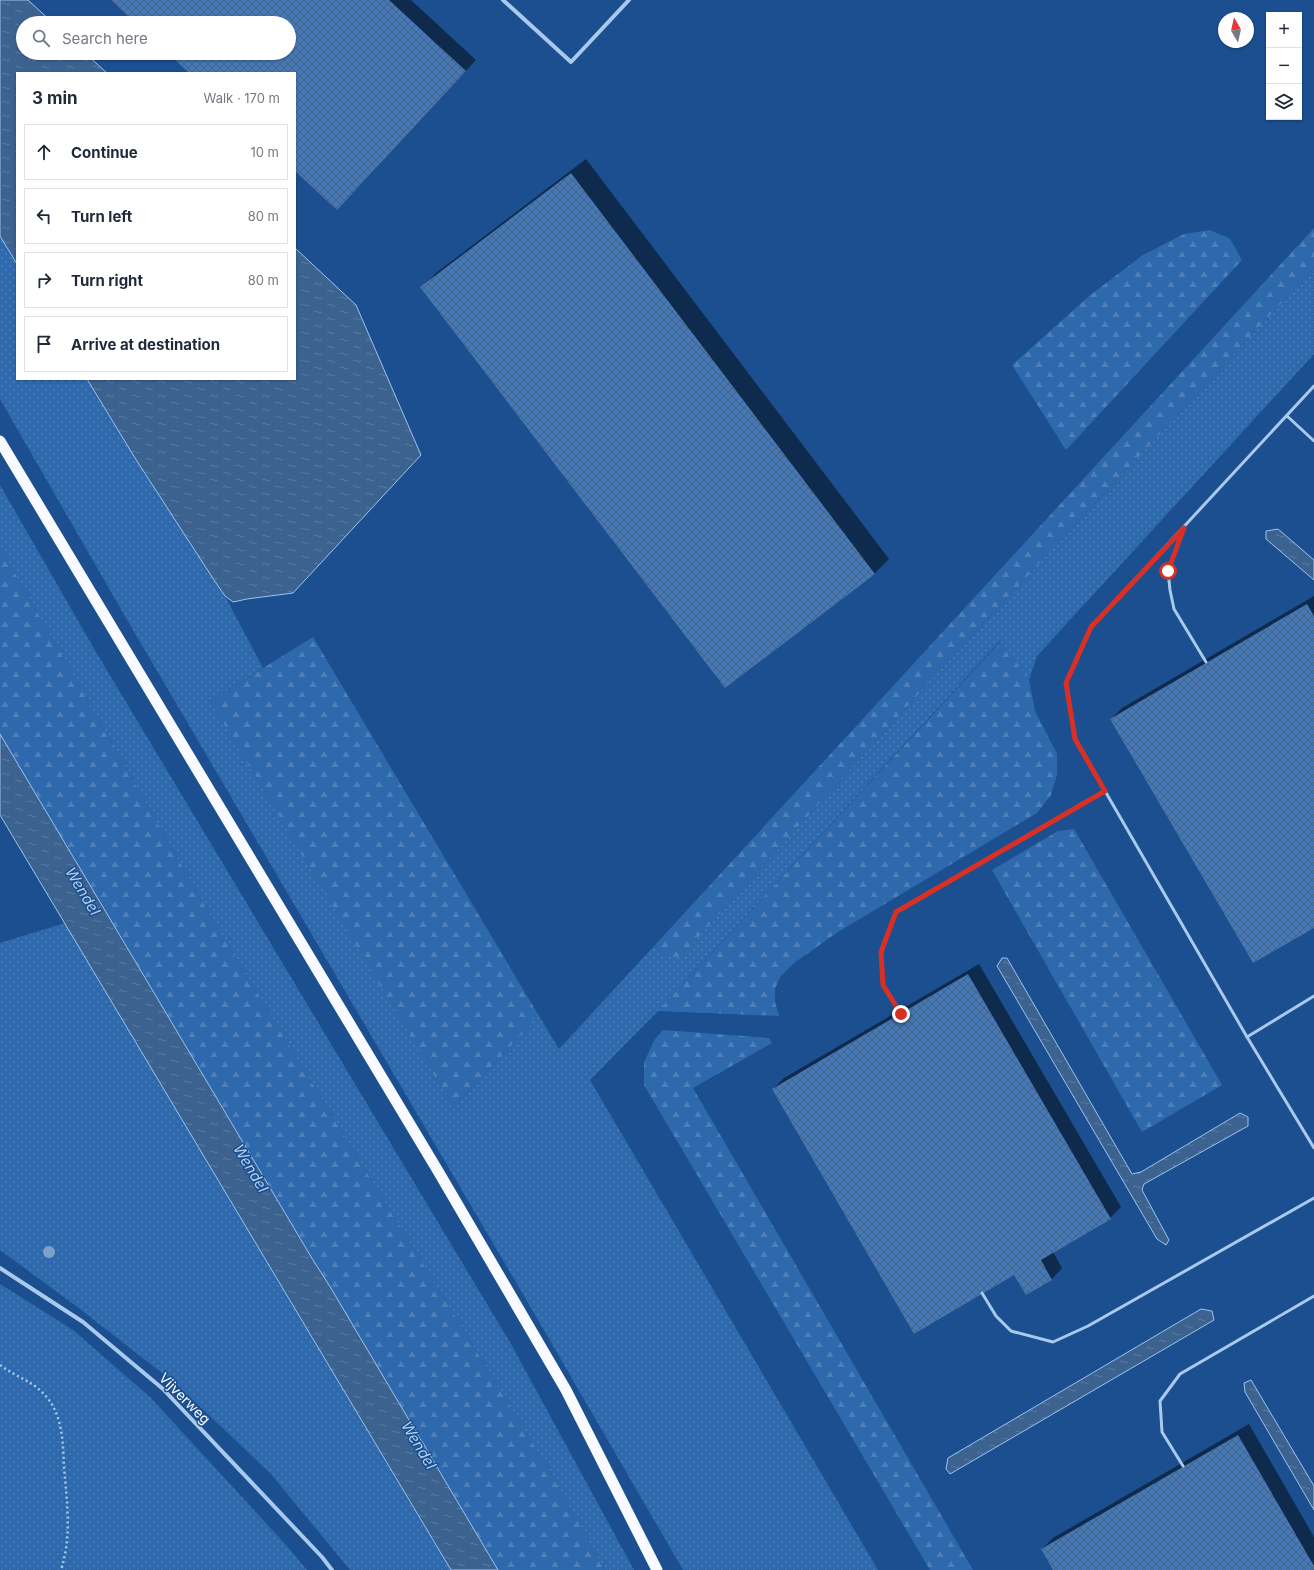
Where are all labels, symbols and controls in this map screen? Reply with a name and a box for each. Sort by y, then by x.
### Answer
north arrow [1218,12,1254,48]
map controls [1266,12,1302,120]
button: + [1266,12,1302,48]
search box [16,16,296,60]
icon: search [30,27,52,49]
text: Search here [62,29,148,48]
button: − [1266,48,1302,84]
button: layers [1266,84,1302,120]
text: 3 min [32,88,78,108]
text: Walk · 170 m [204,90,280,106]
icon: ahead [33,141,55,163]
text: Continue [71,143,138,162]
text: 10 m [250,144,279,160]
icon: left [33,205,55,227]
text: Turn left [71,207,132,226]
text: 80 m [248,208,279,224]
icon: right [33,269,55,291]
text: Turn right [71,271,143,290]
text: 80 m [248,272,279,288]
icon: arrive [33,333,55,355]
text: Arrive at destination [71,335,220,354]
route start [1159,562,1177,580]
water label: Wendel [61,863,105,919]
route end [892,1005,910,1023]
water label: Wendel [229,1140,273,1196]
street label: Vijverweg [156,1369,214,1427]
water label: Wendel [397,1417,441,1473]

